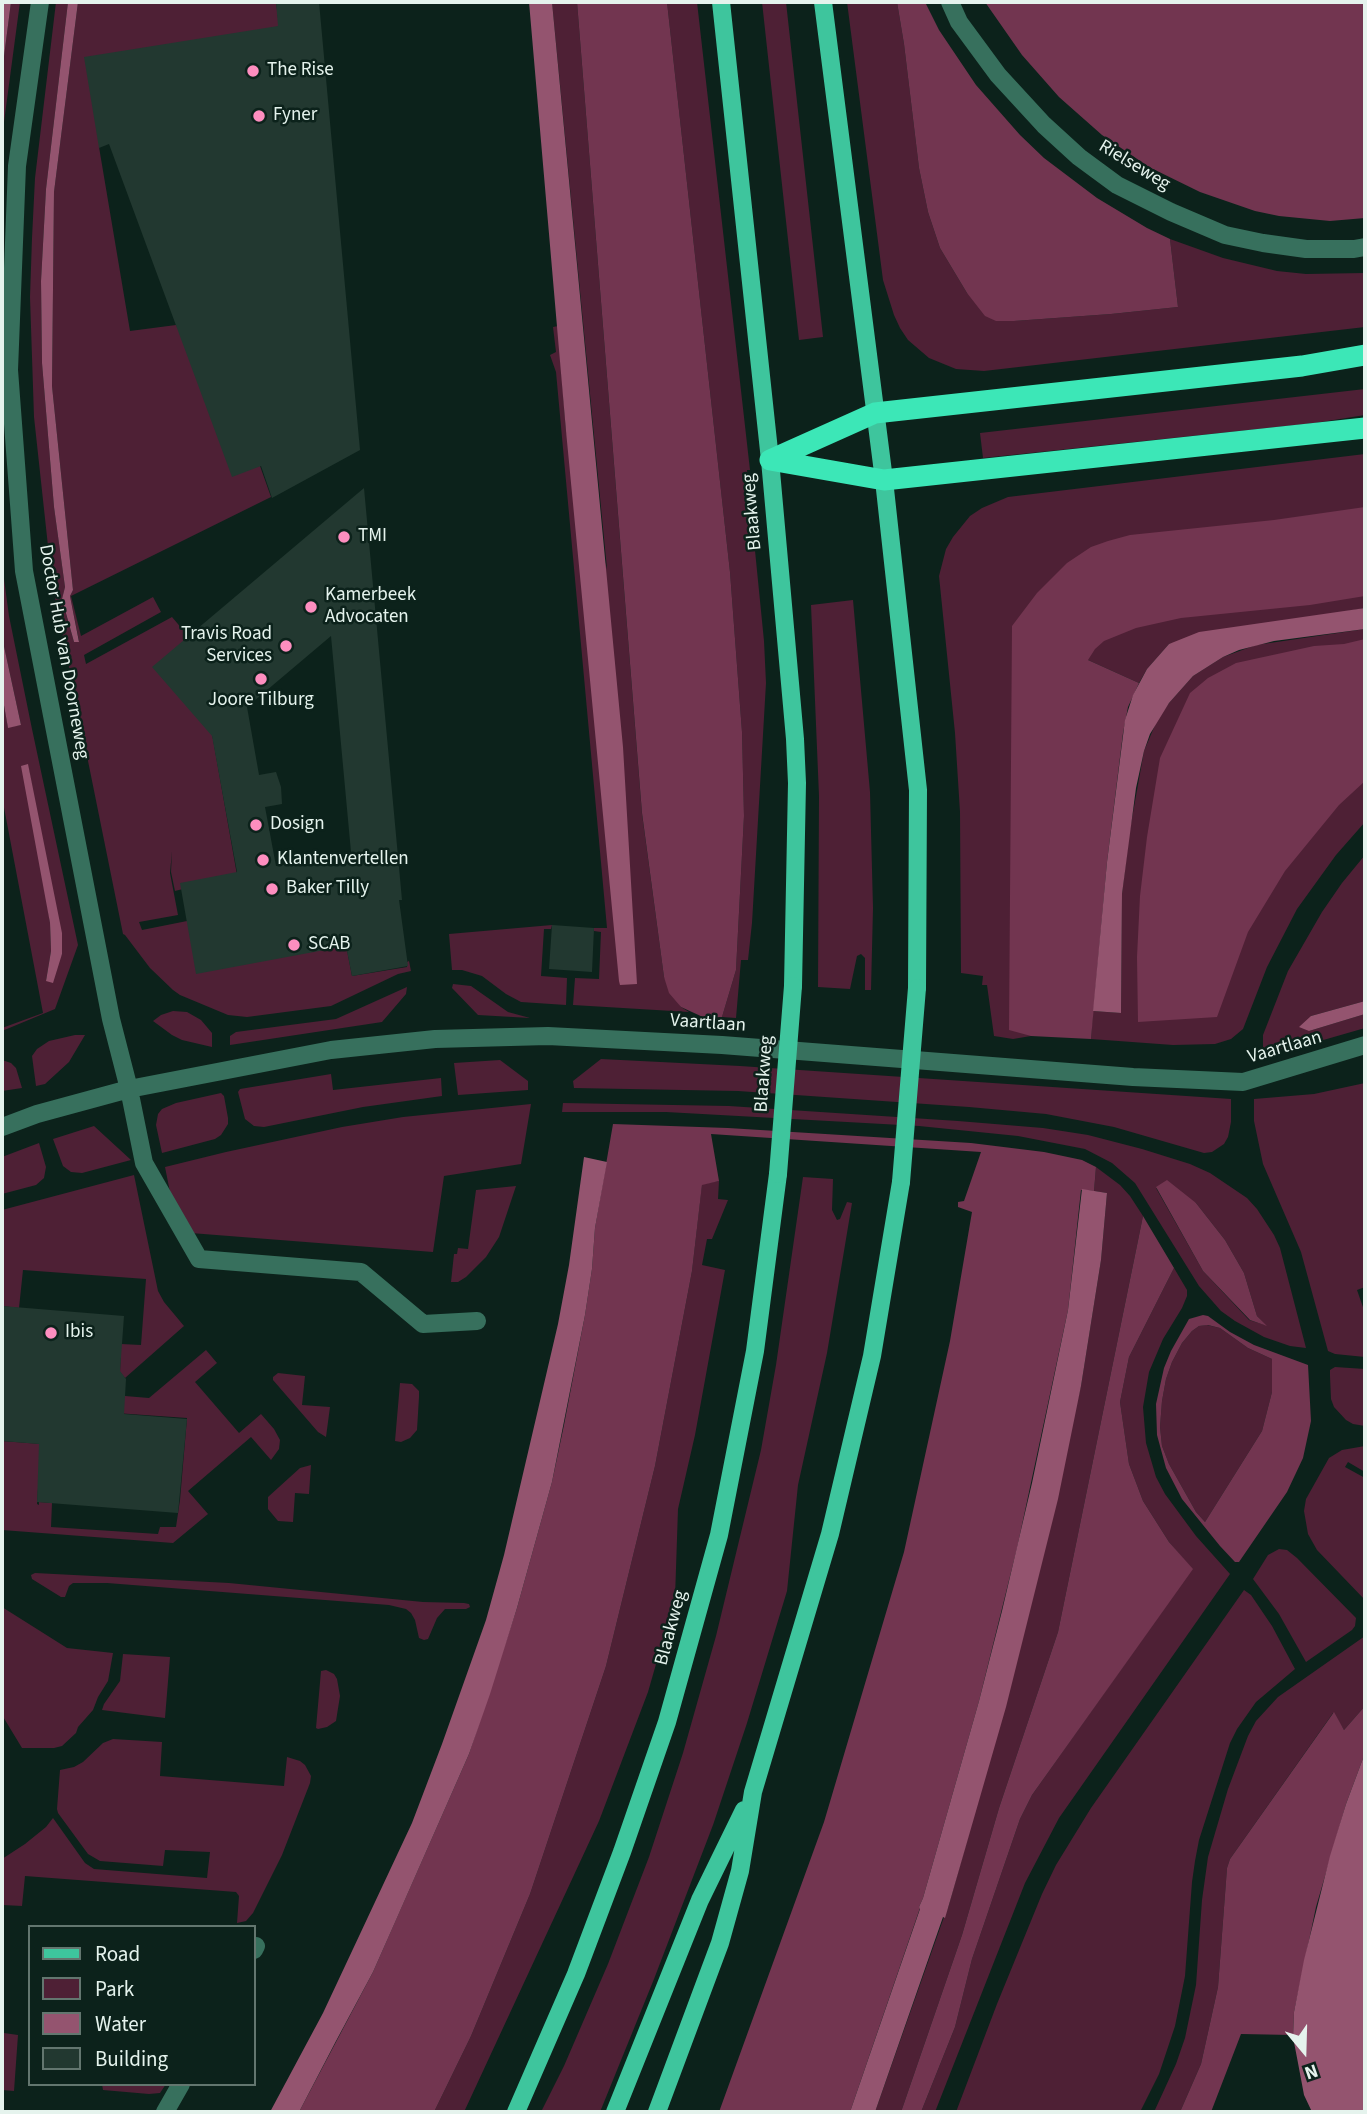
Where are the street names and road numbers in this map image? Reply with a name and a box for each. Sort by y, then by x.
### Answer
street label: Rielseweg [1094,136,1174,196]
street label: Blaakweg [738,473,768,551]
street label: Doctor Hub van Doorneweg [33,543,93,761]
street label: Vaartlaan [669,1010,747,1038]
street label: Vaartlaan [1245,1027,1325,1069]
street label: Blaakweg [751,1035,779,1113]
street label: Blaakweg [651,1588,693,1668]

